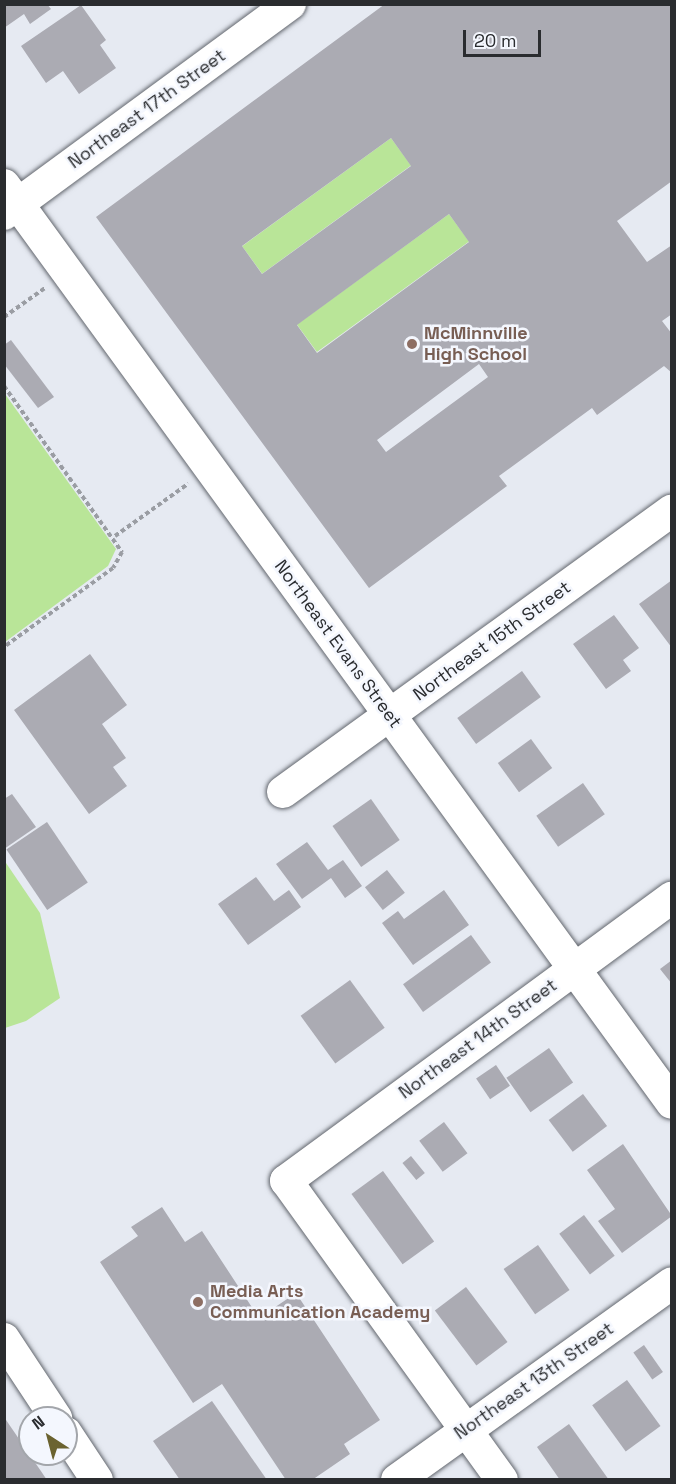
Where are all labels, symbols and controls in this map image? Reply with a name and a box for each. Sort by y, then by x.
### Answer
scale bar [466,18,544,56]
text: 20 m [474,29,517,52]
street label: Northeast 17th Street [64,45,230,173]
place label: McMinnville High School [424,323,528,366]
marker: McMinnville High School [405,337,419,351]
street label: Northeast Evans Street [270,556,406,732]
street label: Northeast 15th Street [409,577,575,705]
street label: Northeast 14th Street [395,974,561,1104]
place label: Media Arts Communication Academy [210,1281,431,1324]
marker: Media Arts Communication Academy [191,1295,205,1309]
street label: Northeast 13th Street [450,1318,618,1444]
north arrow [18,1406,78,1466]
text: N [28,1411,49,1434]

